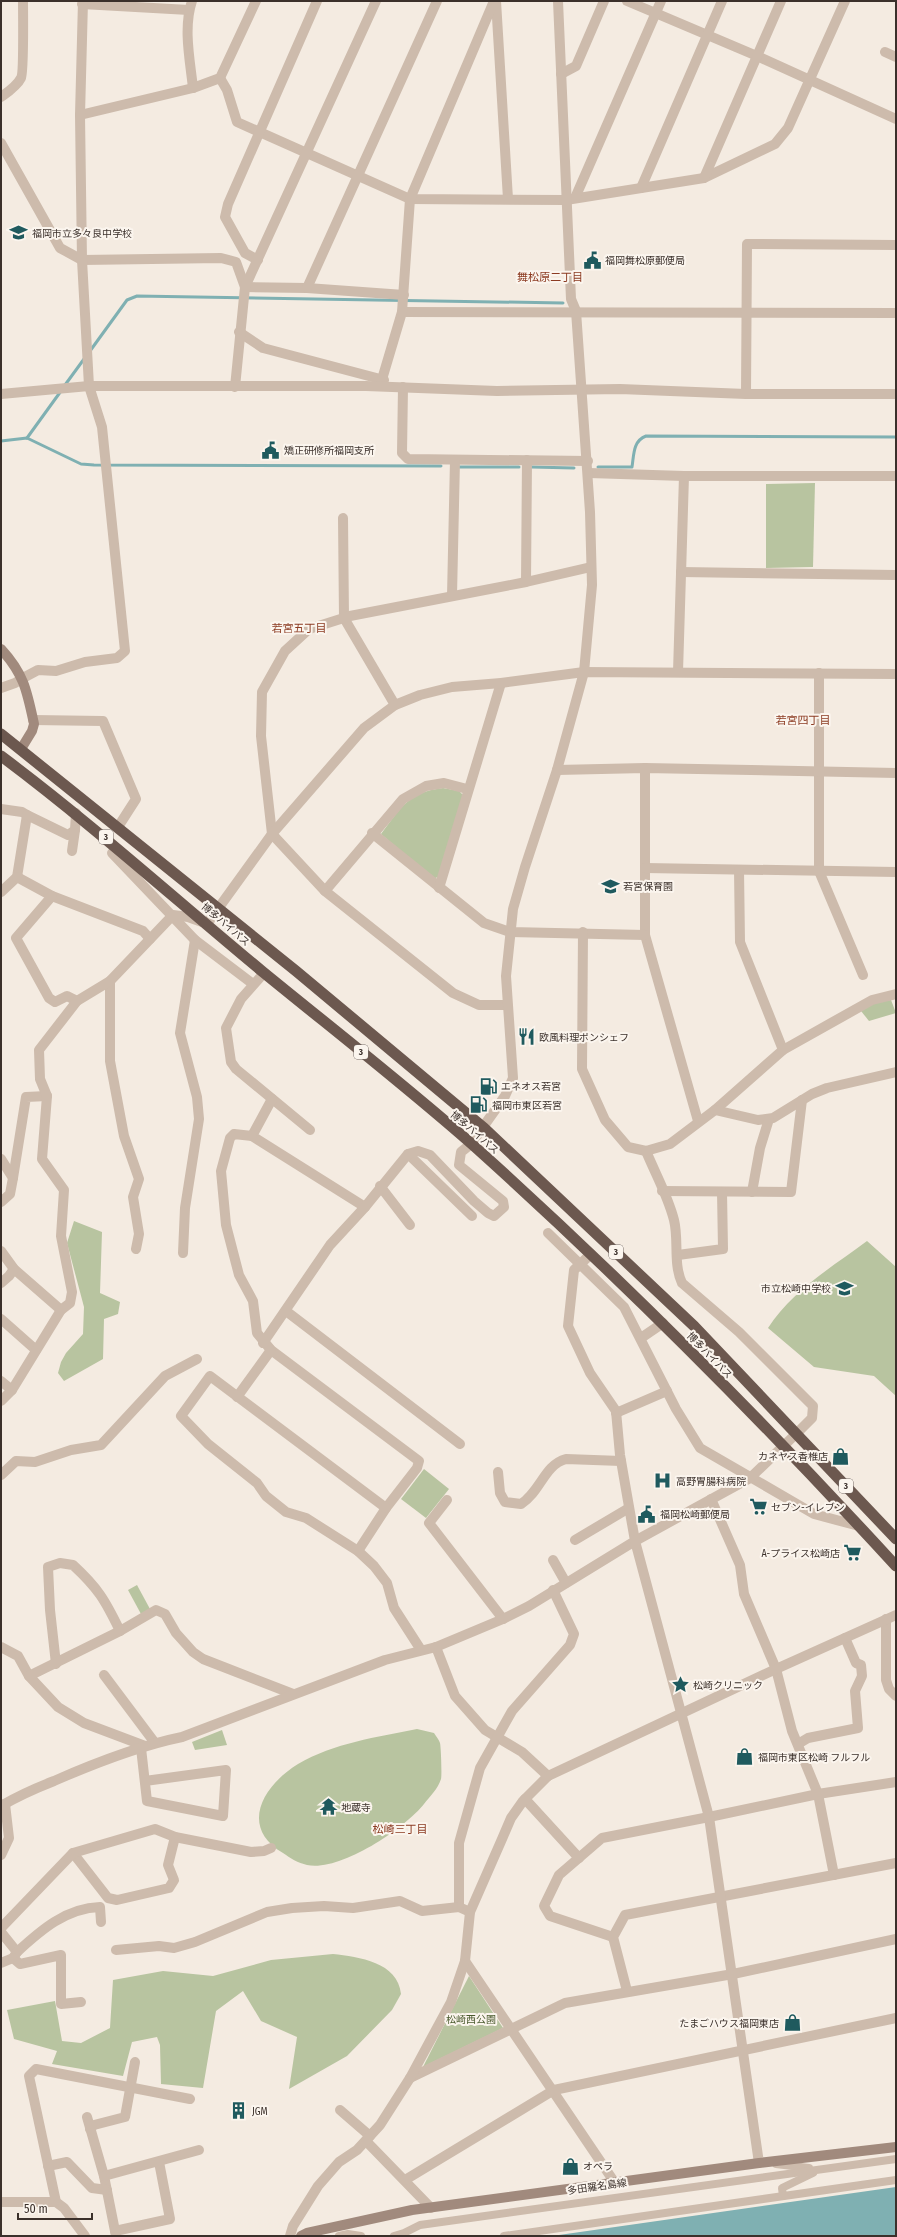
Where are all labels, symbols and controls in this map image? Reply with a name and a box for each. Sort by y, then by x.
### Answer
school or university icon: 福岡市立多々良中学校 [9,223,29,243]
place label: 福岡市立多々良中学校 [32,228,132,240]
public building icon: 福岡舞松原郵便局 [582,250,602,270]
place label: 福岡舞松原郵便局 [605,255,685,267]
district label: 舞松原二丁目 [517,271,583,284]
public building icon: 矯正研修所福岡支所 [261,440,281,460]
place label: 矯正研修所福岡支所 [284,445,374,457]
district label: 若宮五丁目 [272,622,327,635]
district label: 若宮四丁目 [776,714,831,727]
road number: 3 [99,830,113,844]
school or university icon: 若宮保育園 [600,876,620,896]
place label: 若宮保育園 [623,881,673,893]
street label: 博多バイパス [199,901,252,949]
restaurant icon: 欧風料理ポンシェフ [516,1027,536,1047]
place label: 欧風料理ポンシェフ [539,1032,629,1044]
road number: 3 [354,1045,368,1059]
fuel station icon: エネオス若宮 [478,1076,498,1096]
place label: エネオス若宮 [501,1081,561,1093]
fuel station icon: 福岡市東区若宮 [469,1095,489,1115]
place label: 福岡市東区若宮 [492,1100,562,1112]
street label: 博多バイパス [448,1109,501,1157]
road number: 3 [609,1245,623,1259]
school or university icon: 市立松崎中学校 [834,1278,854,1298]
place label: 市立松崎中学校 [761,1283,831,1295]
street label: 博多バイパス [684,1330,734,1381]
shop icon: カネヤス香椎店 [831,1446,851,1466]
place label: カネヤス香椎店 [758,1451,828,1463]
hospital icon: 高野胃腸科病院 [653,1471,673,1491]
place label: 高野胃腸科病院 [676,1476,746,1488]
road number: 3 [839,1479,853,1493]
supermarket icon: セブン-イレブン [748,1497,768,1517]
place label: セブン-イレブン [771,1502,845,1514]
public building icon: 福岡松崎郵便局 [637,1504,657,1524]
place label: 福岡松崎郵便局 [660,1509,730,1521]
supermarket icon: A-プライス松崎店 [843,1543,863,1563]
place label: A-プライス松崎店 [761,1548,840,1560]
place icon: 松崎クリニック [670,1675,690,1695]
place label: 松崎クリニック [693,1680,763,1692]
shop icon: 福岡市東区松崎 フルフル [735,1747,755,1767]
place label: 福岡市東区松崎 フルフル [758,1752,870,1764]
temple icon: 地蔵寺 [318,1797,338,1817]
place label: 地蔵寺 [341,1802,371,1814]
district label: 松崎三丁目 [373,1823,428,1836]
shop icon: たまごハウス福岡東店 [782,2013,802,2033]
park label: 松崎西公園 [446,2014,496,2026]
place label: たまごハウス福岡東店 [679,2018,779,2030]
building icon: JGM [229,2101,249,2121]
place label: JGM [252,2106,268,2118]
shop icon: オペラ [560,2156,580,2176]
place label: オペラ [583,2161,613,2173]
street label: 多田羅名島線 [567,2177,628,2197]
scale bar [18,2195,92,2221]
text: 50 m [24,2202,48,2216]

